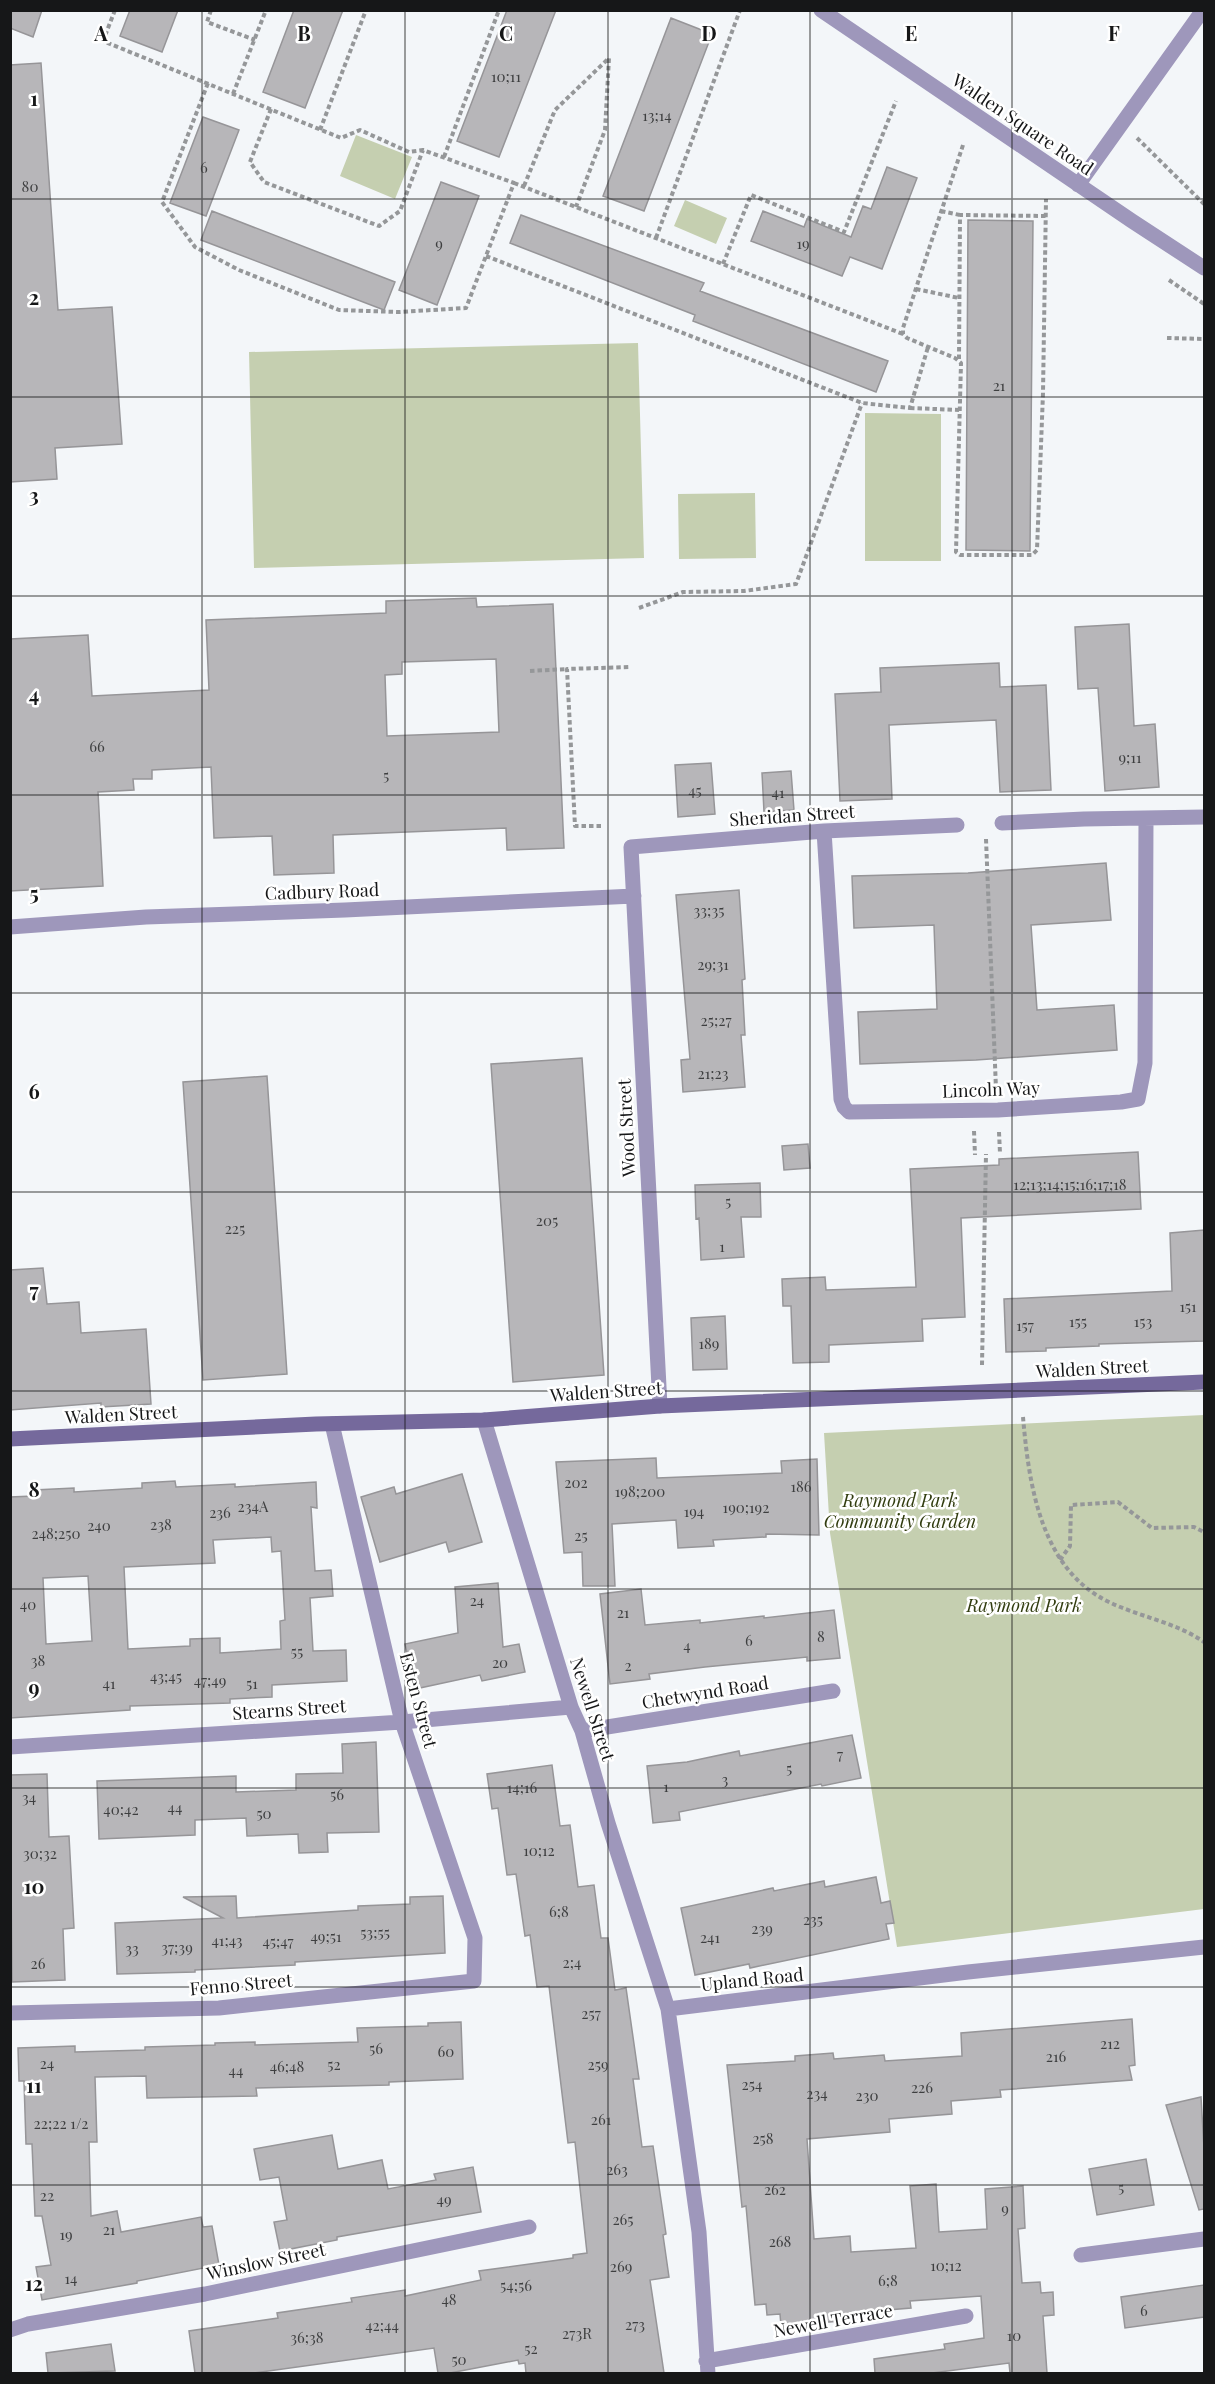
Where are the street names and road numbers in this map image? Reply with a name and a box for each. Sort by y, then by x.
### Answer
street label: Walden Square Road [947,67,1099,181]
street label: Sheridan Street [728,799,856,831]
street label: Cadbury Road [264,877,380,905]
street label: Lincoln Way [942,1075,1040,1103]
street label: Wood Street [611,1078,641,1179]
street label: Walden Street [1034,1353,1149,1383]
street label: Walden Street [548,1375,664,1407]
street label: Walden Street [63,1399,178,1429]
street label: Esten Street [395,1650,443,1751]
street label: Newell Street [565,1654,621,1764]
street label: Chetwynd Road [640,1670,771,1714]
street label: Stearns Street [231,1693,347,1725]
street label: Upland Road [699,1962,805,1996]
street label: Fenno Street [189,1967,294,2000]
street label: Winslow Street [203,2237,328,2286]
street label: Newell Terrace [771,2298,895,2342]

